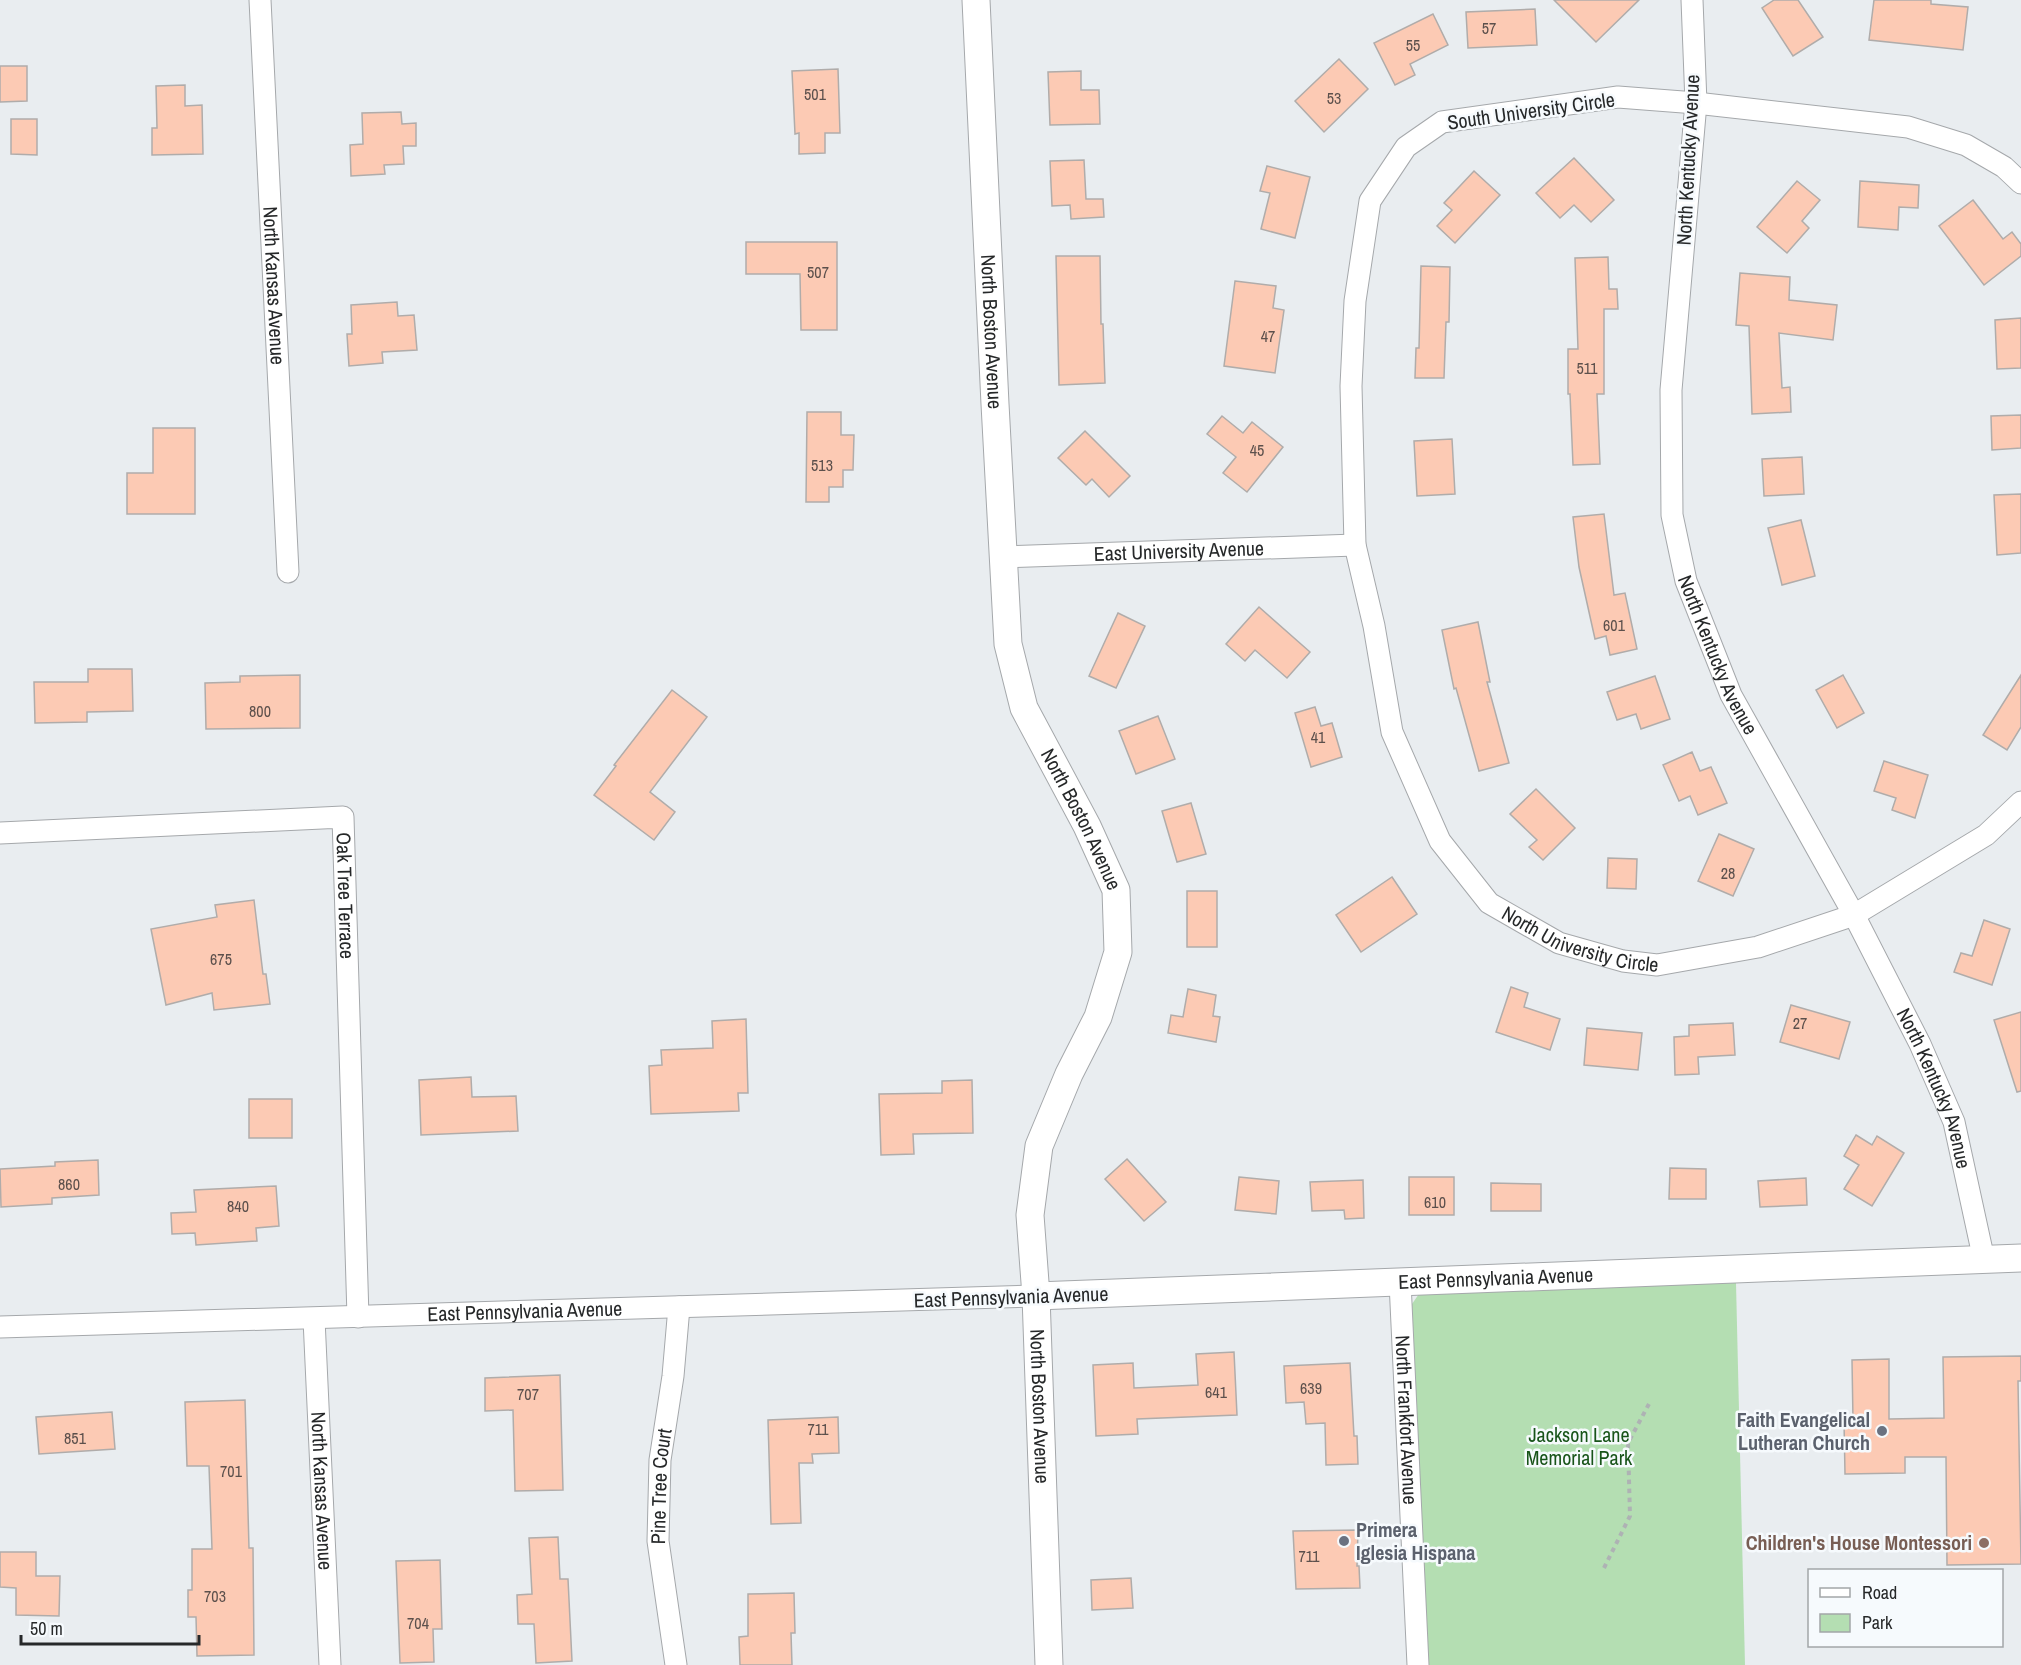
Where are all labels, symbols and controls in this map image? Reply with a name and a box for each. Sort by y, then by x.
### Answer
house number: 57 [1482,17,1496,39]
house number: 55 [1406,34,1420,56]
street label: North Kentucky Avenue [1670,74,1705,246]
house number: 501 [804,83,827,105]
street label: South University Circle [1446,85,1616,136]
house number: 53 [1327,87,1341,109]
street label: North Kansas Avenue [257,206,292,365]
street label: North Boston Avenue [975,254,1009,410]
house number: 507 [807,261,829,283]
house number: 47 [1261,325,1275,347]
house number: 511 [1577,357,1598,379]
house number: 45 [1250,439,1264,461]
house number: 513 [811,454,833,476]
street label: East University Avenue [1093,534,1264,567]
street label: North Kentucky Avenue [1672,571,1764,739]
house number: 601 [1603,614,1626,636]
house number: 800 [249,700,271,722]
house number: 41 [1311,726,1326,748]
street label: North Boston Avenue [1035,744,1128,894]
street label: Oak Tree Terrace [330,832,361,959]
house number: 28 [1721,862,1735,884]
street label: North University Circle [1497,899,1660,978]
house number: 675 [210,948,232,970]
street label: North Kentucky Avenue [1891,1003,1978,1171]
house number: 27 [1793,1012,1807,1034]
house number: 860 [58,1173,80,1195]
house number: 610 [1424,1191,1446,1213]
house number: 840 [227,1195,249,1217]
street label: East Pennsylvania Avenue [1398,1261,1594,1295]
street label: East Pennsylvania Avenue [913,1280,1109,1313]
street label: East Pennsylvania Avenue [427,1294,623,1327]
street label: North Boston Avenue [1024,1328,1057,1484]
street label: North Frankfort Avenue [1390,1335,1424,1505]
house number: 639 [1300,1377,1322,1399]
house number: 641 [1205,1381,1228,1403]
house number: 707 [517,1383,539,1405]
place label: Faith Evangelical Lutheran Church [1737,1406,1870,1456]
street label: North Kansas Avenue [305,1411,340,1571]
house number: 711 [808,1418,829,1440]
park label: Jackson Lane Memorial Park [1526,1421,1633,1471]
marker: Faith Evangelical Lutheran Church [1875,1424,1889,1438]
street label: Pine Tree Court [644,1426,678,1545]
house number: 851 [64,1427,87,1449]
house number: 701 [220,1460,243,1482]
place label: Primera Iglesia Hispana [1356,1516,1475,1566]
place label: Children's House Montessori [1746,1529,1972,1556]
marker: Primera Iglesia Hispana [1337,1534,1351,1548]
marker: Children's House Montessori [1977,1536,1991,1550]
house number: 711 [1299,1545,1320,1567]
legend [1808,1569,2003,1647]
text: Road [1862,1580,1897,1605]
house number: 703 [204,1585,226,1607]
scale bar [21,1608,200,1646]
text: Park [1862,1610,1893,1635]
house number: 704 [407,1612,429,1634]
text: 50 m [30,1616,63,1641]

